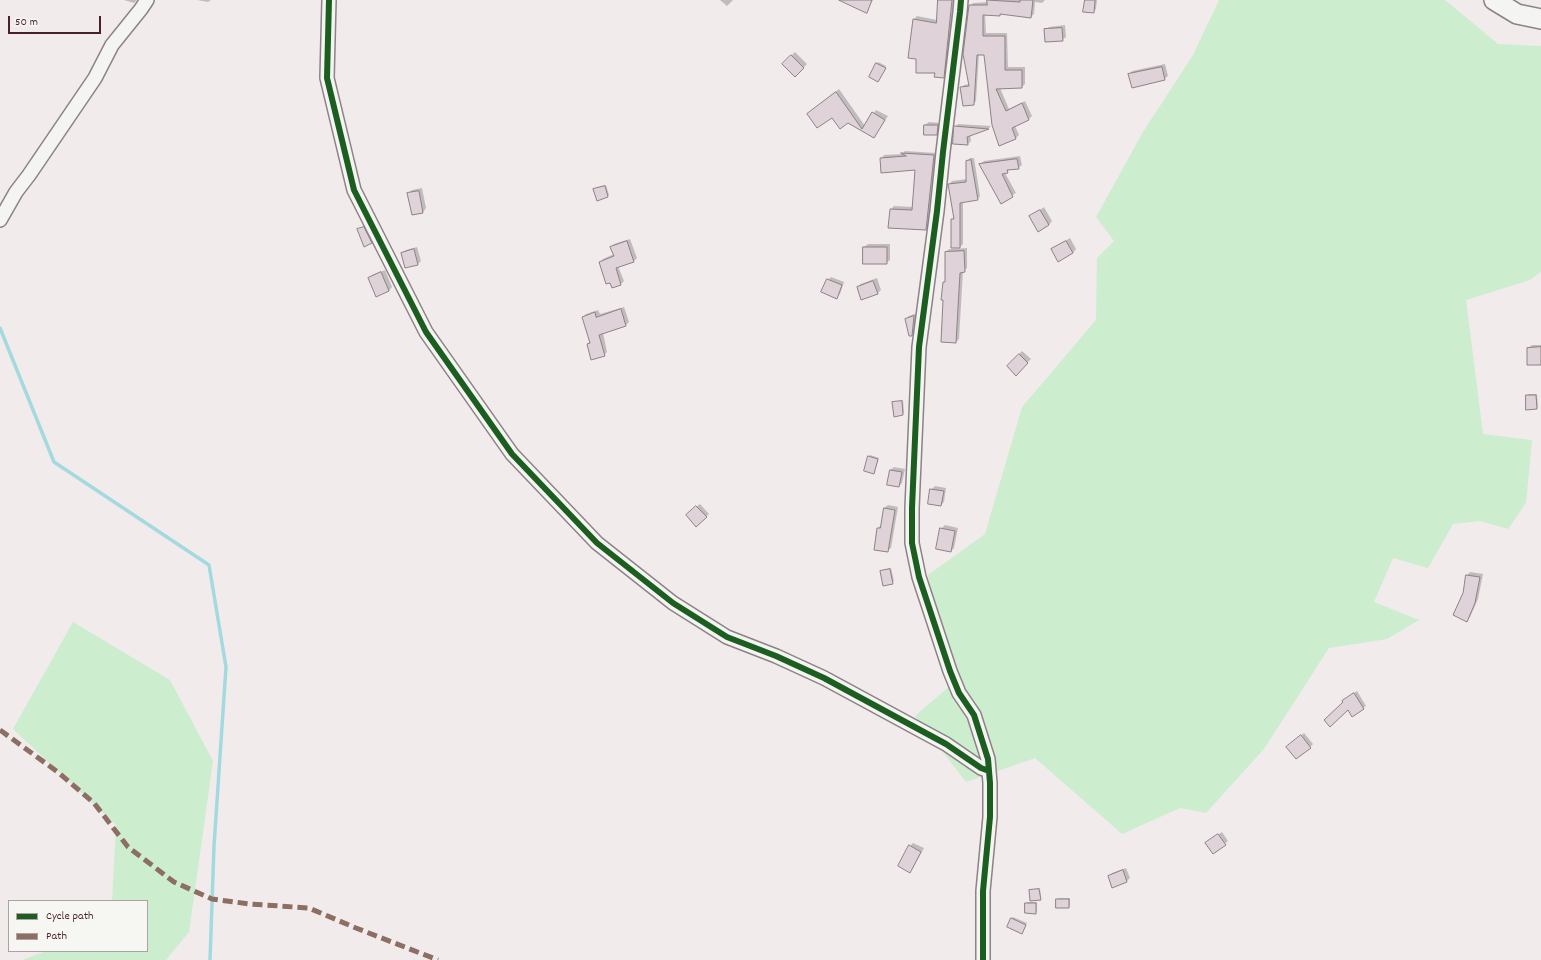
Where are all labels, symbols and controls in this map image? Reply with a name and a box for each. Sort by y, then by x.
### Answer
scale bar [10,8,103,34]
text: 50 m [15,14,38,31]
legend [8,900,148,952]
text: Cycle path [46,908,94,925]
text: Path [46,928,67,945]

